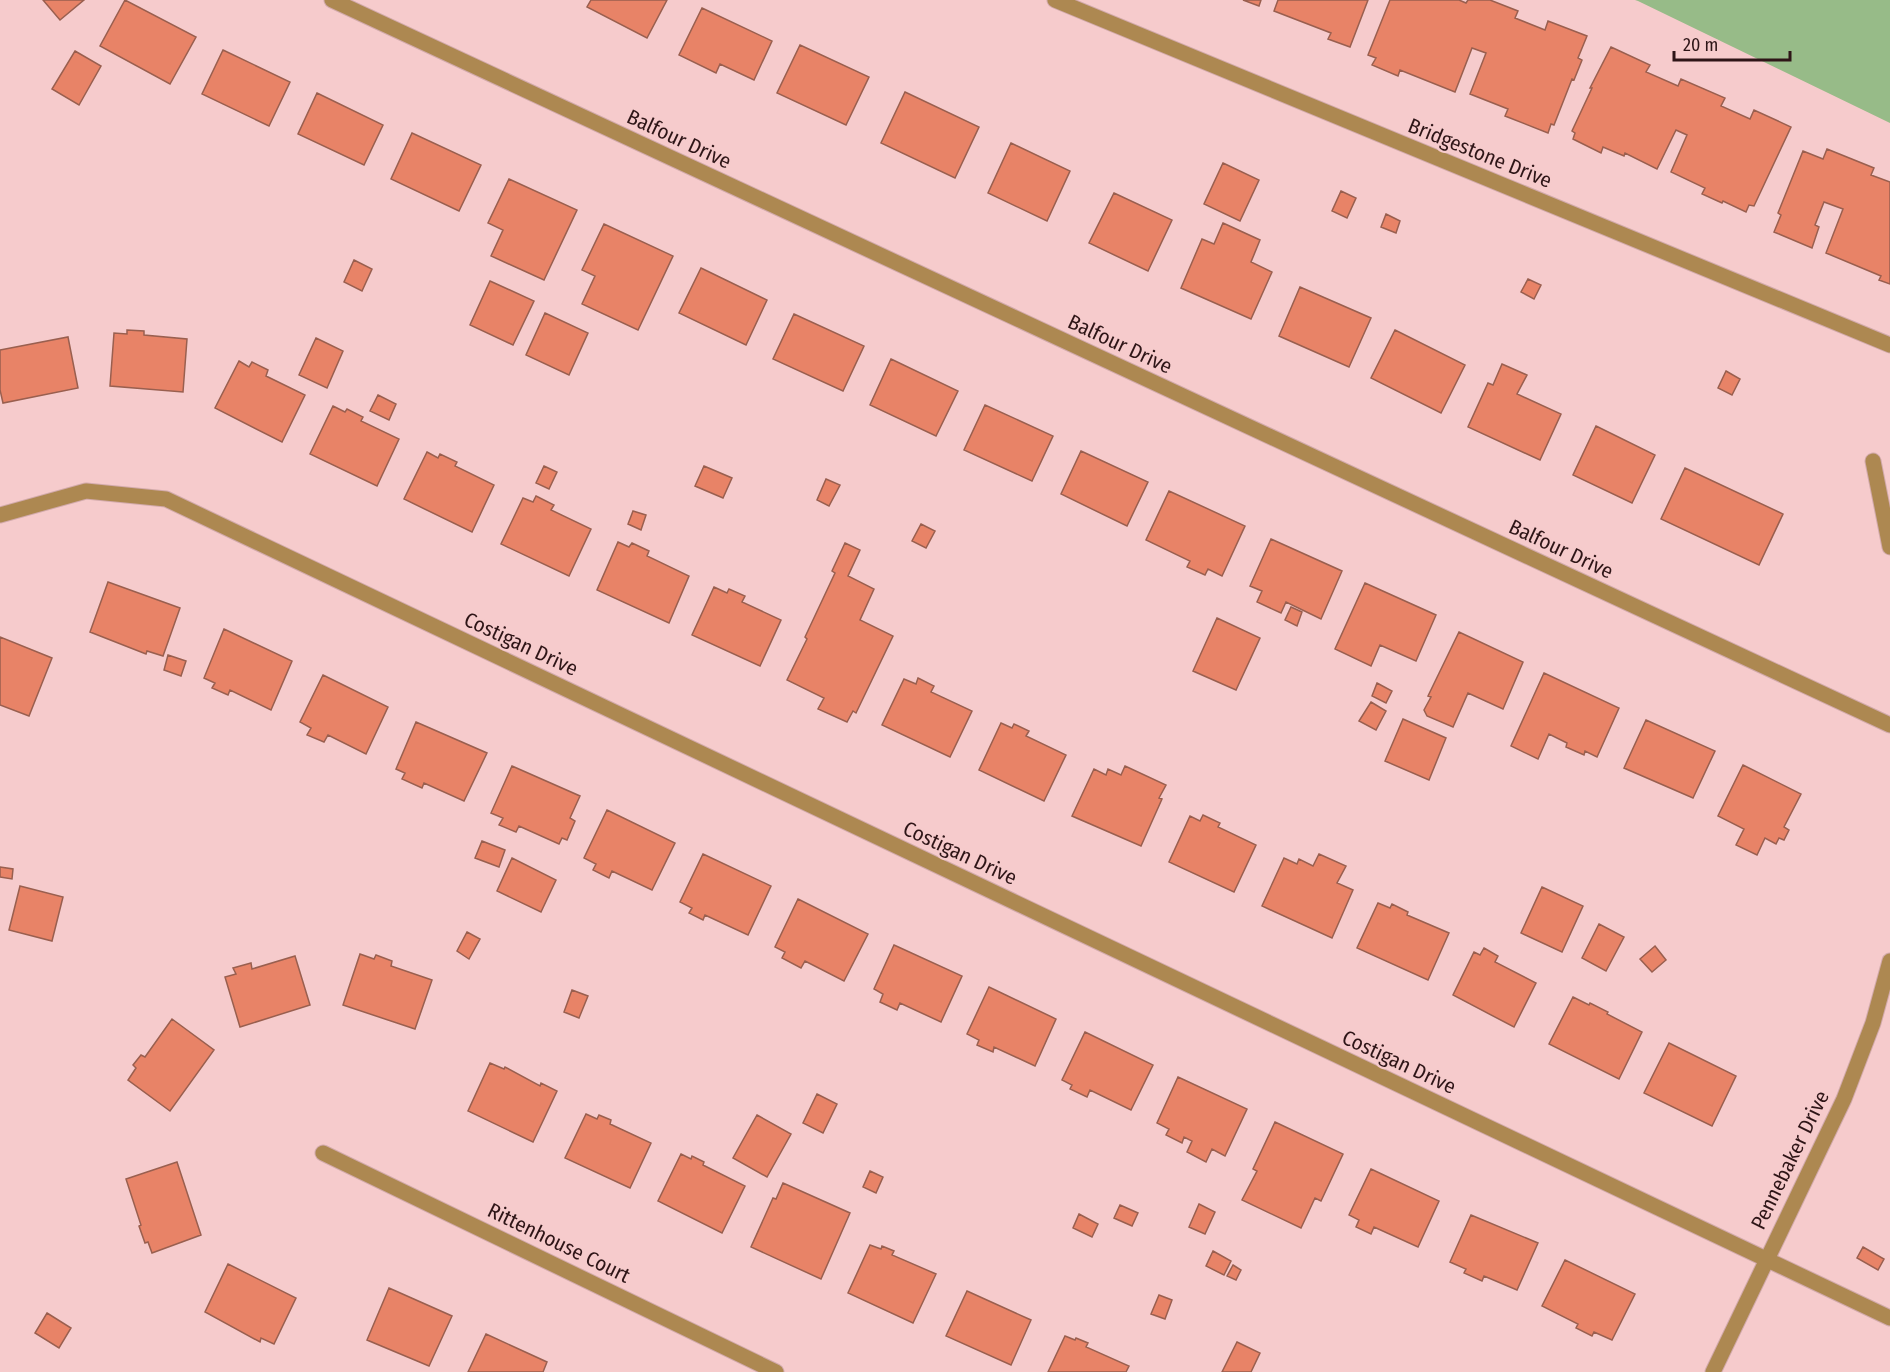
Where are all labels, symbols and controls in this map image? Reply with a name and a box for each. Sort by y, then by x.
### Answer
scale bar [1674,24,1790,62]
text: 20 m [1683,34,1718,56]
street label: Balfour Drive [623,104,735,174]
street label: Bridgestone Drive [1404,112,1556,194]
street label: Balfour Drive [1064,309,1176,379]
street label: Balfour Drive [1505,514,1617,584]
street label: Costigan Drive [460,606,582,682]
street label: Costigan Drive [899,815,1021,891]
street label: Costigan Drive [1338,1024,1460,1100]
street label: Pennebaker Drive [1745,1086,1835,1234]
street label: Rittenhouse Court [483,1197,635,1289]

